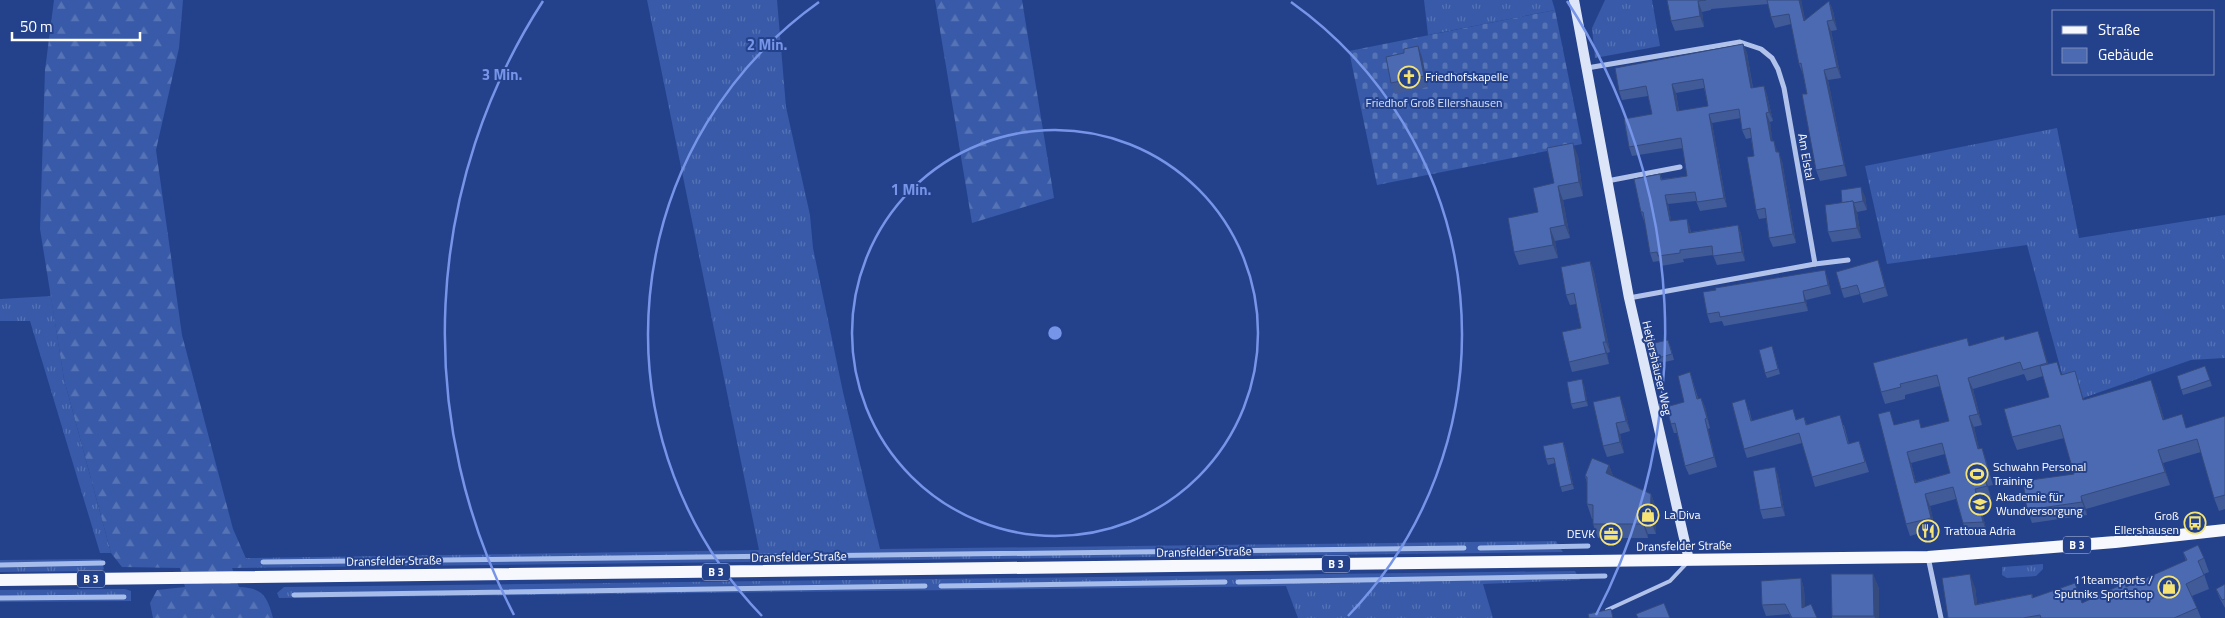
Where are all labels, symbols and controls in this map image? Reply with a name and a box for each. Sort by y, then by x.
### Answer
scale bar [12,10,140,42]
legend [2052,10,2215,75]
text: 50 m [20,15,53,38]
text: Straße [2098,18,2140,41]
text: 2 Min. [747,33,787,56]
text: Gebäude [2098,43,2154,66]
text: 3 Min. [482,63,522,86]
church icon: Friedhofskapelle [1397,65,1421,89]
place label: Friedhofskapelle [1425,67,1508,86]
park label: Friedhof Groß Ellershausen [1366,93,1502,112]
street label: Am Elstal [1793,132,1820,182]
text: 1 Min. [891,178,931,201]
street label: Hetjershäuser Weg [1637,319,1678,417]
centre of rings [1046,324,1064,342]
place label: Schwahn Personal Training [1993,457,2086,490]
sports icon: Schwahn Personal Training [1965,462,1989,486]
place label: Akademie für Wundversorgung [1996,487,2083,520]
school or university icon: Akademie für Wundversorgung [1968,492,1992,516]
shop icon: La Diva [1636,503,1660,527]
place label: La Diva [1664,505,1700,524]
place label: Groß Ellershausen [2114,506,2179,539]
bus stop icon: Groß Ellershausen [2183,511,2207,535]
restaurant icon: Trattoua Adria [1916,519,1940,543]
place label: Trattoua Adria [1944,521,2015,540]
office icon: DEVK [1599,522,1623,546]
place label: DEVK [1567,524,1595,543]
street label: Dransfelder Straße [1636,535,1732,556]
road number: B 3 [2063,536,2091,554]
street label: Dransfelder Straße [1156,541,1252,562]
street label: Dransfelder Straße [751,546,847,567]
street label: Dransfelder Straße [346,550,442,571]
road number: B 3 [1322,556,1350,572]
road number: B 3 [702,564,730,580]
road number: B 3 [77,570,105,588]
place label: 11teamsports / Sputniks Sportshop [2054,570,2153,603]
shop icon: 11teamsports / Sputniks Sportshop [2157,575,2181,599]

